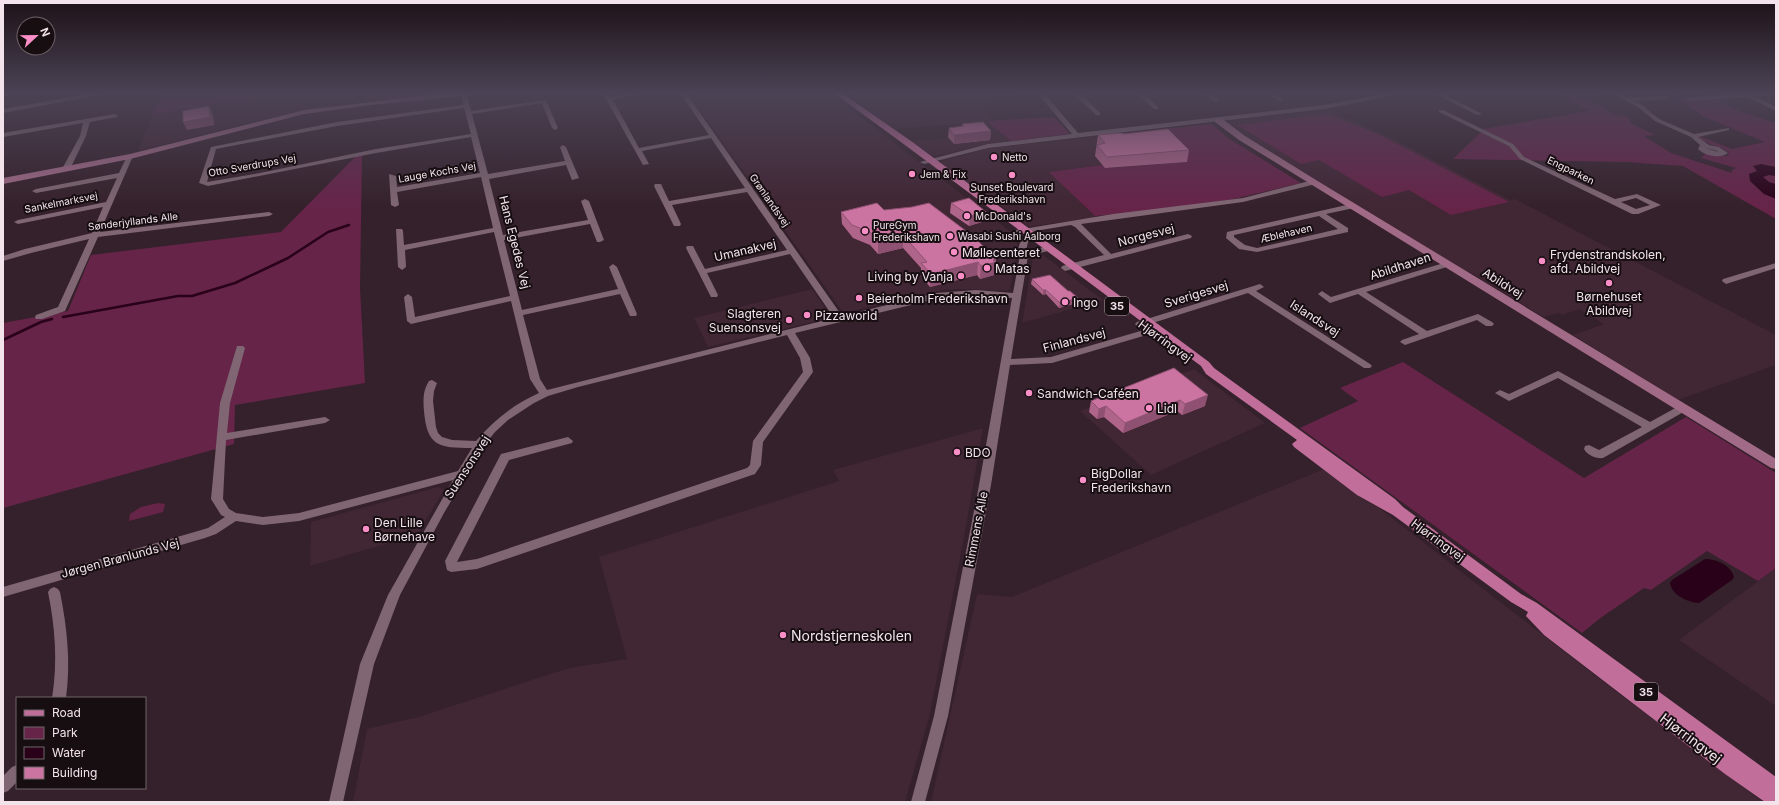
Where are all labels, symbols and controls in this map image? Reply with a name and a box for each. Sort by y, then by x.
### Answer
north arrow [16,16,56,56]
text: N [37,26,53,39]
street label: Otto Sverdrups Vej [207,151,297,179]
place label: Netto [1002,151,1028,163]
marker: Netto [989,152,999,162]
street label: Engparken [1546,153,1597,187]
street label: Lauge Kochs Vej [397,159,477,185]
place label: Jem & Fix [920,168,967,180]
marker: Jem & Fix [907,169,917,179]
marker: Sunset Boulevard Frederikshavn [1007,170,1017,180]
street label: Grønlandsvej [747,171,793,229]
place label: Sunset Boulevard Frederikshavn [971,181,1053,205]
street label: Sankelmarksvej [23,189,99,215]
street label: Hans Egedes Vej [496,194,534,290]
street label: Sønderjyllands Alle [87,210,179,232]
place label: McDonald's [975,210,1031,222]
marker: McDonald's [962,211,972,221]
place label: PureGym Frederikshavn [873,219,940,243]
street label: Norgesvej [1116,220,1176,250]
street label: Æblehaven [1259,221,1313,245]
marker: PureGym Frederikshavn [860,226,870,236]
place label: Wasabi Sushi Aalborg [958,230,1061,242]
marker: Wasabi Sushi Aalborg [945,231,955,241]
street label: Umanakvej [713,236,777,264]
place label: Møllecenteret [962,245,1040,260]
marker: Møllecenteret [949,247,959,257]
place label: Frydenstrandskolen, afd. Abildvej [1550,247,1666,276]
street label: Abildhaven [1368,249,1432,283]
marker: Frydenstrandskolen, afd. Abildvej [1537,256,1547,266]
place label: Matas [995,261,1030,276]
marker: Matas [982,263,992,273]
street label: Abildvej [1480,265,1526,301]
place label: Living by Vanja [867,269,953,284]
marker: Living by Vanja [956,271,966,281]
street label: Sverigesvej [1162,277,1230,311]
marker: Børnehuset Abildvej [1604,278,1614,288]
place label: Børnehuset Abildvej [1576,289,1642,318]
place label: Beierholm Frederikshavn [867,291,1008,306]
marker: Beierholm Frederikshavn [854,293,864,303]
place label: Ingo [1073,295,1098,310]
street label: Islandsvej [1287,296,1343,340]
marker: Ingo [1060,297,1070,307]
road number: 35 [1105,297,1129,315]
place label: Slagteren Suensonsvej [709,306,781,335]
place label: Pizzaworld [815,308,877,323]
marker: Pizzaworld [802,310,812,320]
marker: Slagteren Suensonsvej [784,315,794,325]
street label: Hjørringvej [1135,317,1195,365]
street label: Finlandsvej [1041,324,1107,356]
place label: Sandwich-Caféen [1037,386,1139,401]
marker: Sandwich-Caféen [1024,388,1034,398]
place label: Lidl [1157,401,1177,416]
marker: Lidl [1144,403,1154,413]
street label: Suensonsvej [441,433,493,501]
place label: BDO [965,445,991,460]
marker: BDO [952,447,962,457]
place label: BigDollar Frederikshavn [1091,466,1171,495]
marker: BigDollar Frederikshavn [1078,475,1088,485]
street label: Rimmens Alle [961,490,991,568]
place label: Den Lille Børnehave [374,515,435,544]
street label: Hjørringvej [1408,516,1468,564]
marker: Den Lille Børnehave [361,524,371,534]
street label: Jørgen Brønlunds Vej [59,535,181,581]
place label: Nordstjerneskolen [791,627,912,644]
marker: Nordstjerneskolen [778,630,788,640]
road number: 35 [1634,683,1658,701]
legend [16,697,146,789]
text: Road [52,705,81,720]
street label: Hjørringvej [1657,709,1725,767]
text: Park [52,725,78,740]
text: Water [52,745,86,760]
text: Building [52,765,97,780]

